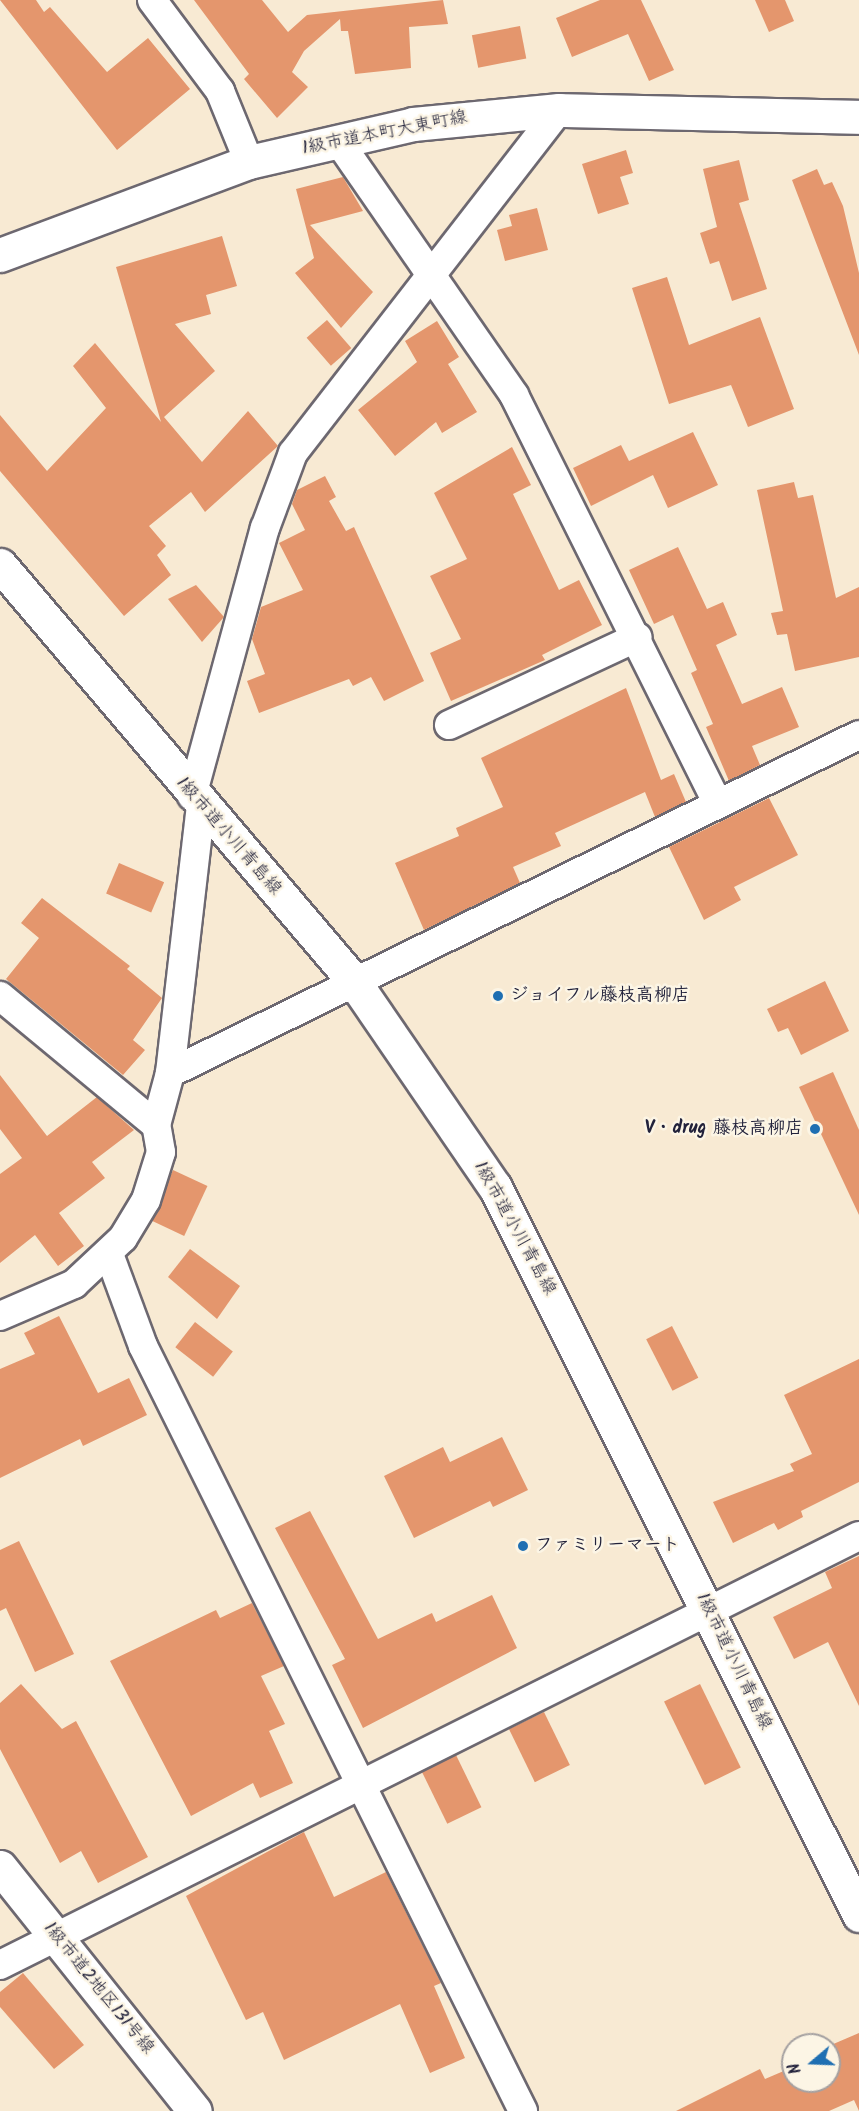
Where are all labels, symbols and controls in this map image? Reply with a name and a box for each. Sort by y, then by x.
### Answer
street label: 1級市道本町大東町線 [301,107,469,161]
street label: 1級市道小川青島線 [171,773,285,901]
place label: ジョイフル藤枝高柳店 [510,985,690,1007]
marker: ジョイフル藤枝高柳店 [491,989,505,1003]
place label: V・drug 藤枝高柳店 [645,1118,803,1140]
marker: V・drug 藤枝高柳店 [808,1122,822,1136]
street label: 1級市道小川青島線 [468,1158,560,1300]
place label: ファミリーマート [535,1535,679,1557]
marker: ファミリーマート [516,1539,530,1553]
street label: 1級市道小川青島線 [690,1590,776,1734]
street label: 1級市道2地区131号線 [38,1919,158,2059]
north arrow [781,2033,841,2093]
text: N [782,2060,809,2077]

